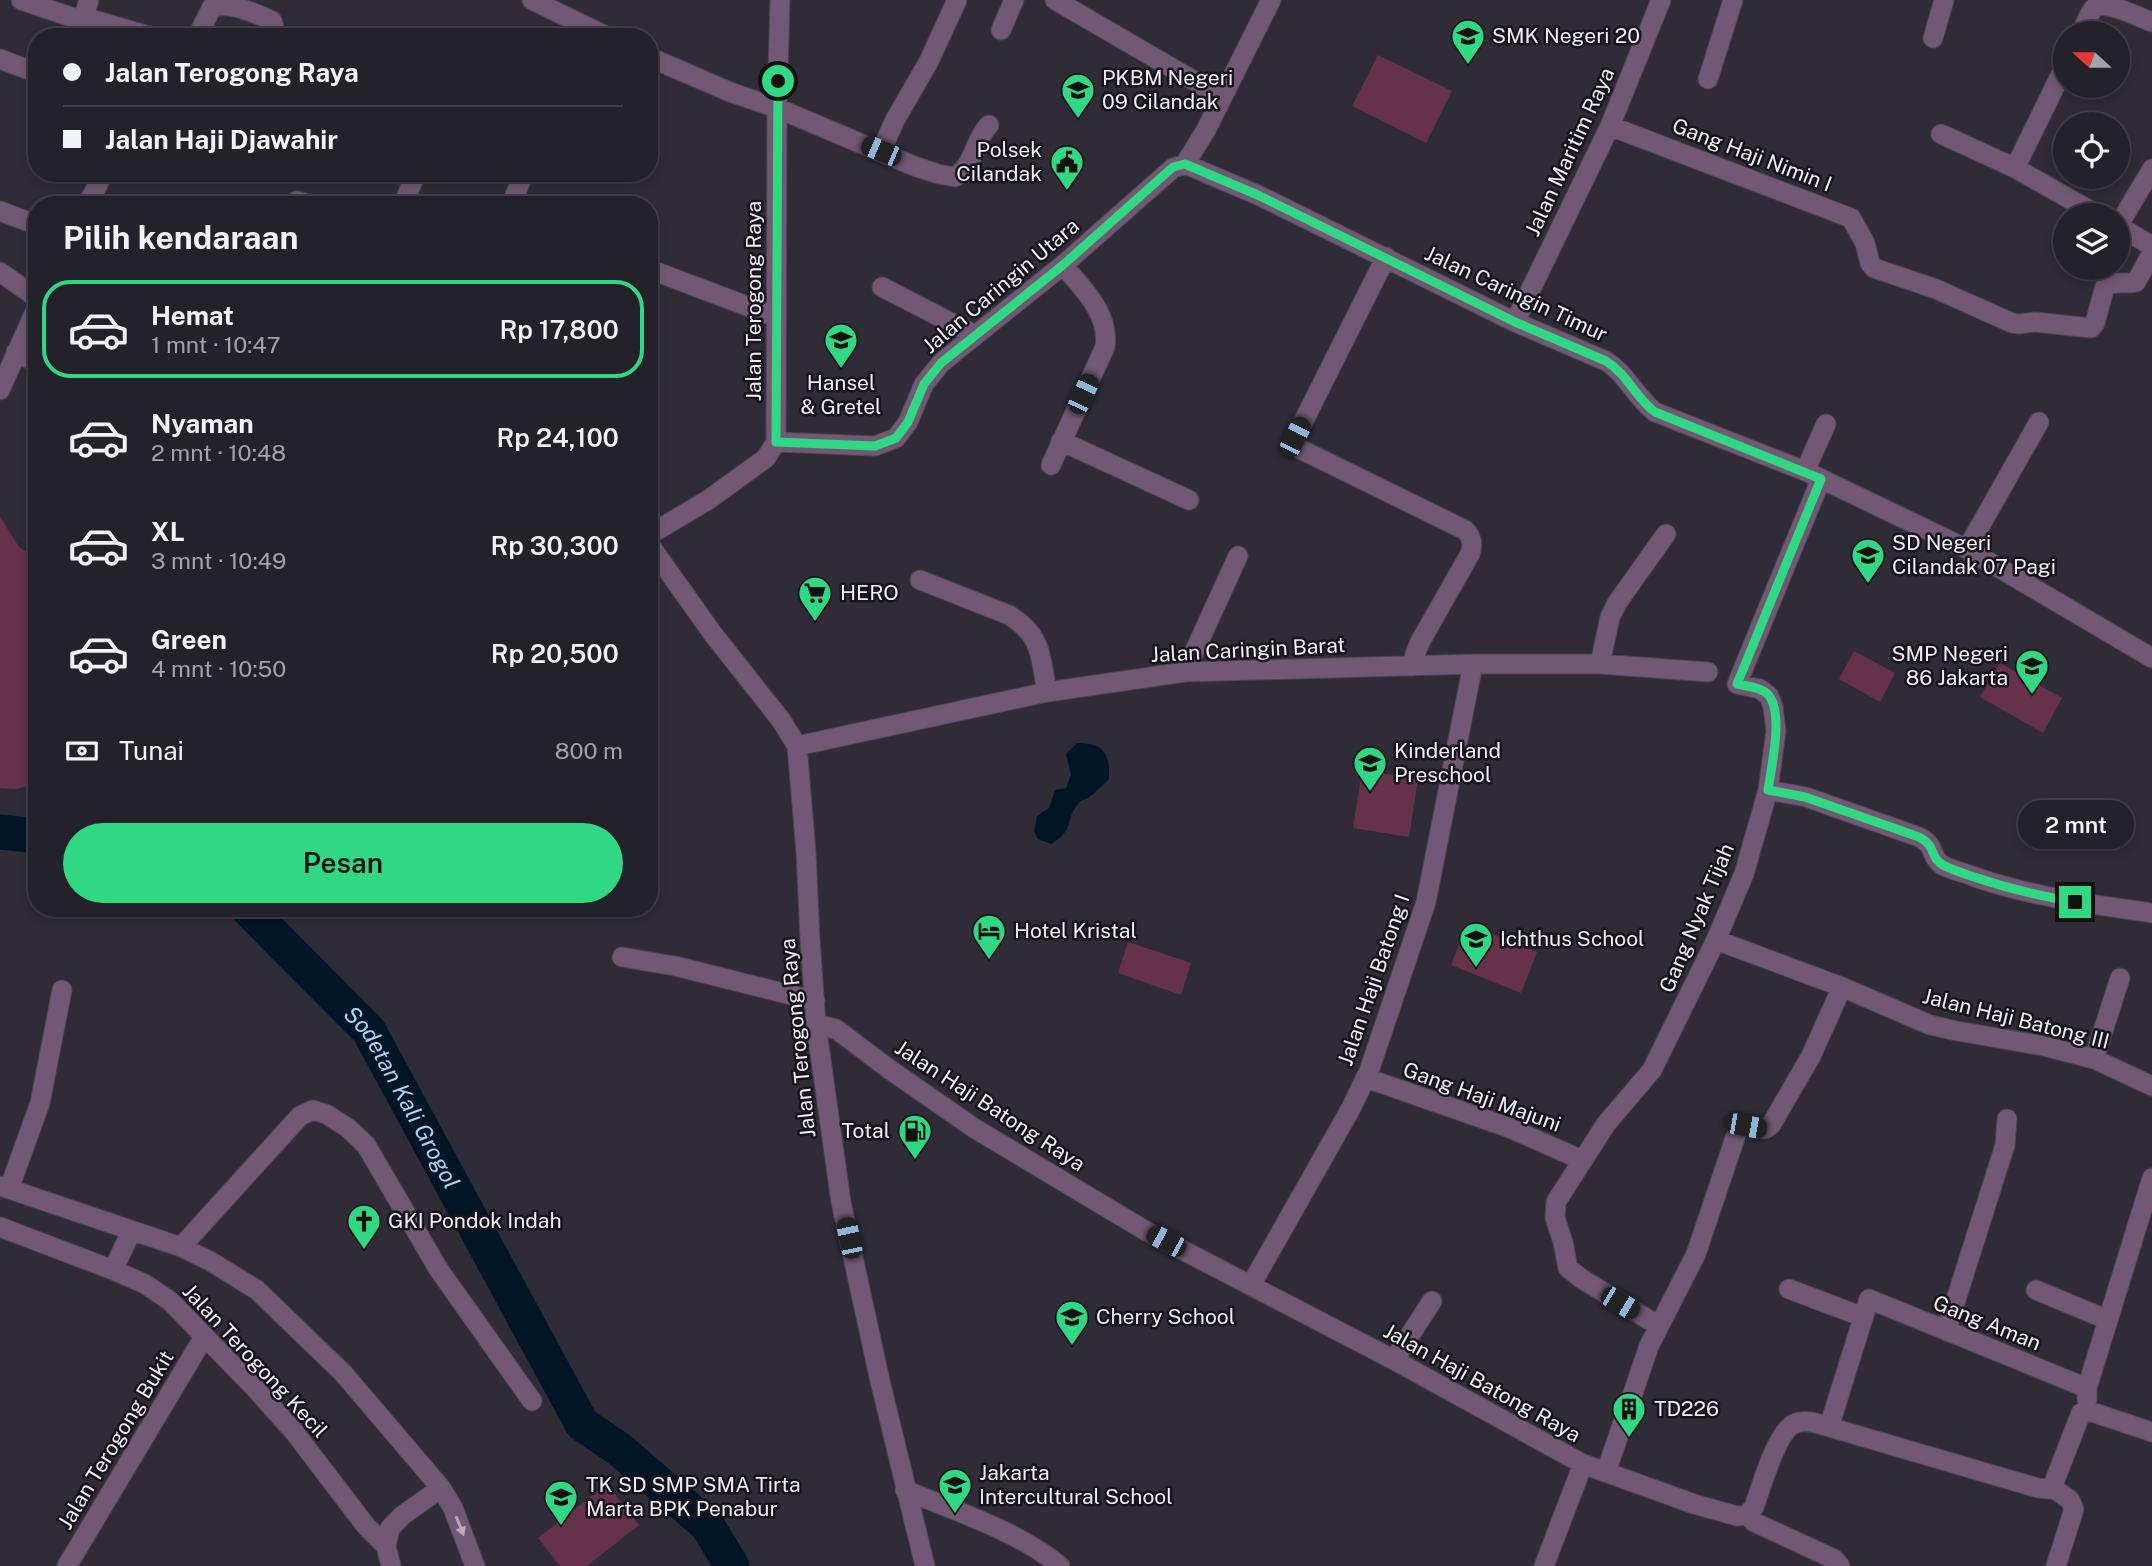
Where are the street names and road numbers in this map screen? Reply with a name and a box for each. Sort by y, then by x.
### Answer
street label: Jalan Maritim Raya [1520,64,1620,240]
street label: Gang Haji Nimin I [1669,113,1835,196]
street label: Jalan Terogong Raya [741,201,766,401]
street label: Jalan Caringin Utara [917,213,1084,358]
street label: Jalan Caringin Timur [1421,240,1611,347]
street label: Jalan Caringin Barat [1150,632,1346,667]
street label: Gang Nyak Tijah [1654,839,1739,996]
street label: Jalan Haji Batong I [1332,891,1415,1069]
street label: Jalan Terogong Raya [775,937,820,1139]
street label: Jalan Haji Batong III [1920,983,2112,1054]
street label: Jalan Haji Batong Raya [891,1035,1090,1176]
street label: Gang Haji Majuni [1400,1056,1565,1137]
street label: Jalan Terogong Kecil [178,1279,333,1443]
street label: Gang Aman [1930,1290,2045,1355]
street label: Jalan Haji Batong Raya [1379,1318,1585,1447]
street label: Jalan Terogong Bukit [52,1346,179,1534]

